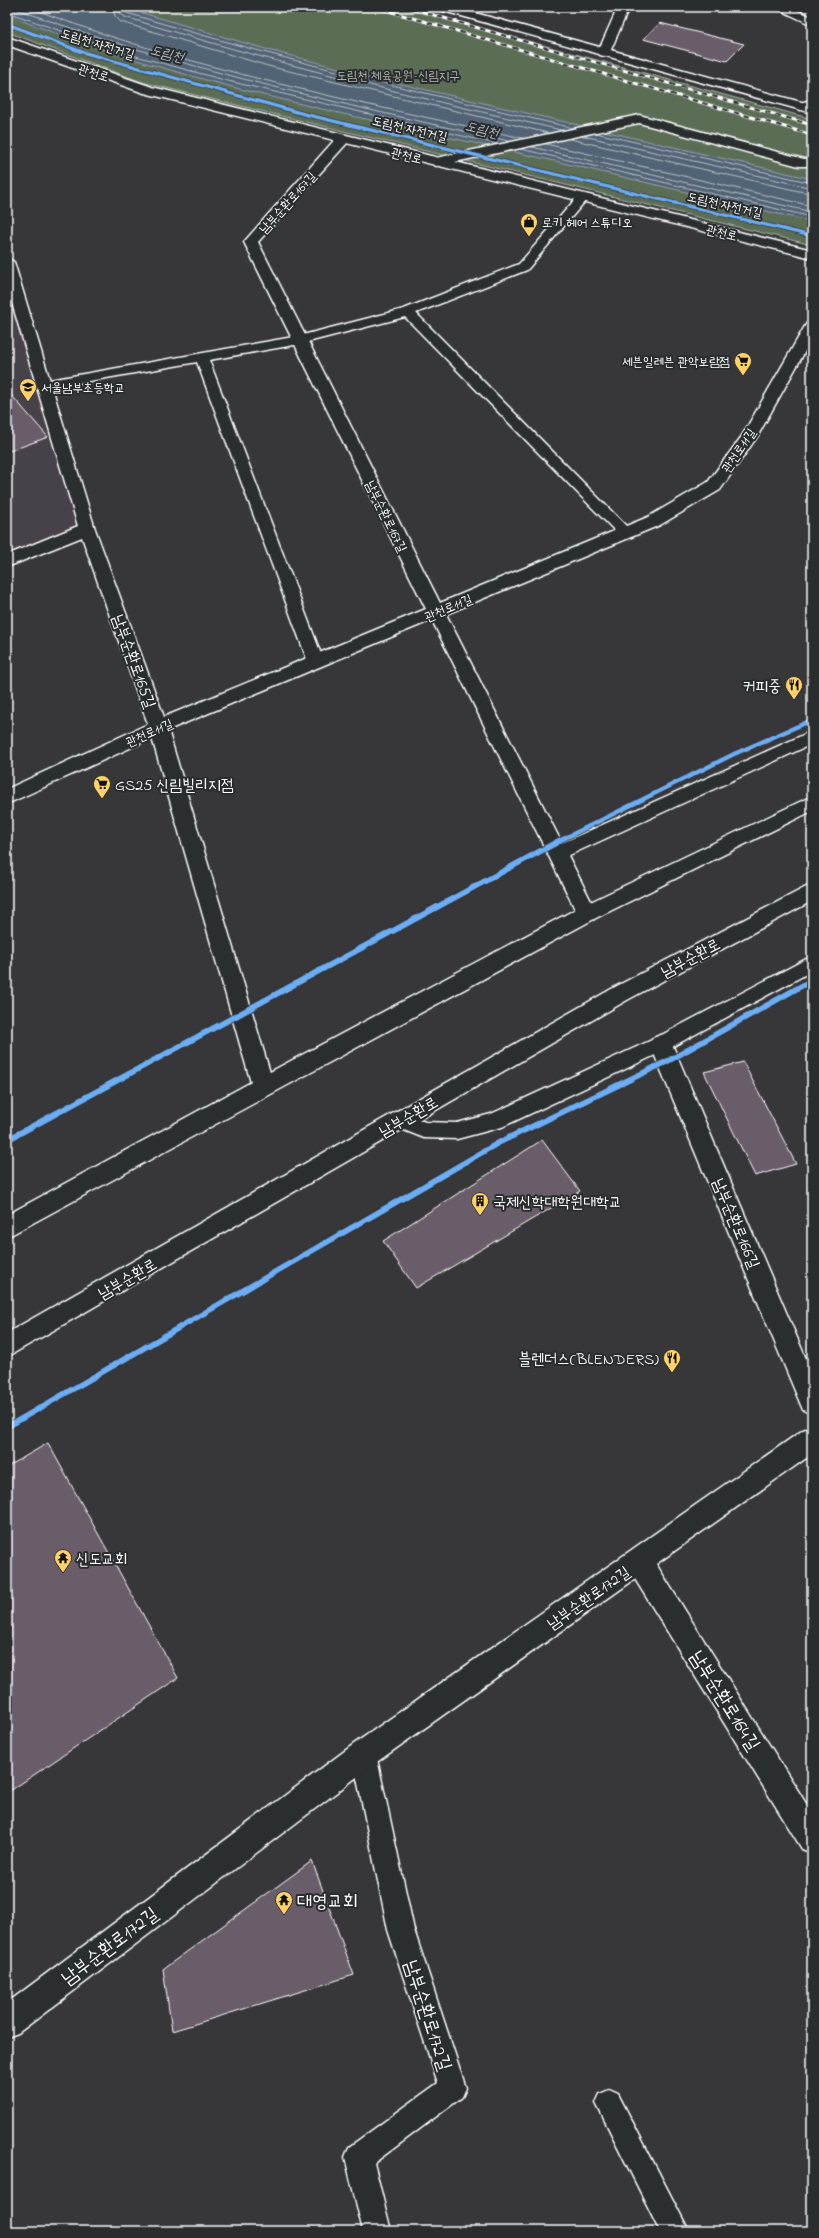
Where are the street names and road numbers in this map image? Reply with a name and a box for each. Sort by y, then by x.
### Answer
street label: 도림천 자전거길 [58,24,137,65]
street label: 관천로 [76,60,111,87]
street label: 도림천 자전거길 [370,112,449,147]
street label: 관천로 [389,143,424,169]
street label: 남부순환로167길 [255,168,321,238]
street label: 도림천 자전거길 [685,188,764,223]
street label: 관천로 [704,220,739,246]
street label: 관천로11길 [717,425,761,477]
street label: 남부순환로167길 [360,477,411,556]
street label: 관천로11길 [422,590,475,627]
street label: 남부순환로165길 [105,611,161,712]
street label: 관천로11길 [123,714,176,752]
street label: 남부순환로 [657,933,725,984]
street label: 남부순환로 [375,1091,443,1144]
street label: 남부순환로166길 [705,1175,765,1273]
street label: 남부순환로 [94,1253,162,1306]
street label: 남부순환로172길 [543,1561,636,1636]
street label: 남부순환로164길 [682,1646,766,1757]
street label: 남부순환로172길 [56,1902,165,1992]
street label: 남부순환로172길 [396,1957,457,2075]

